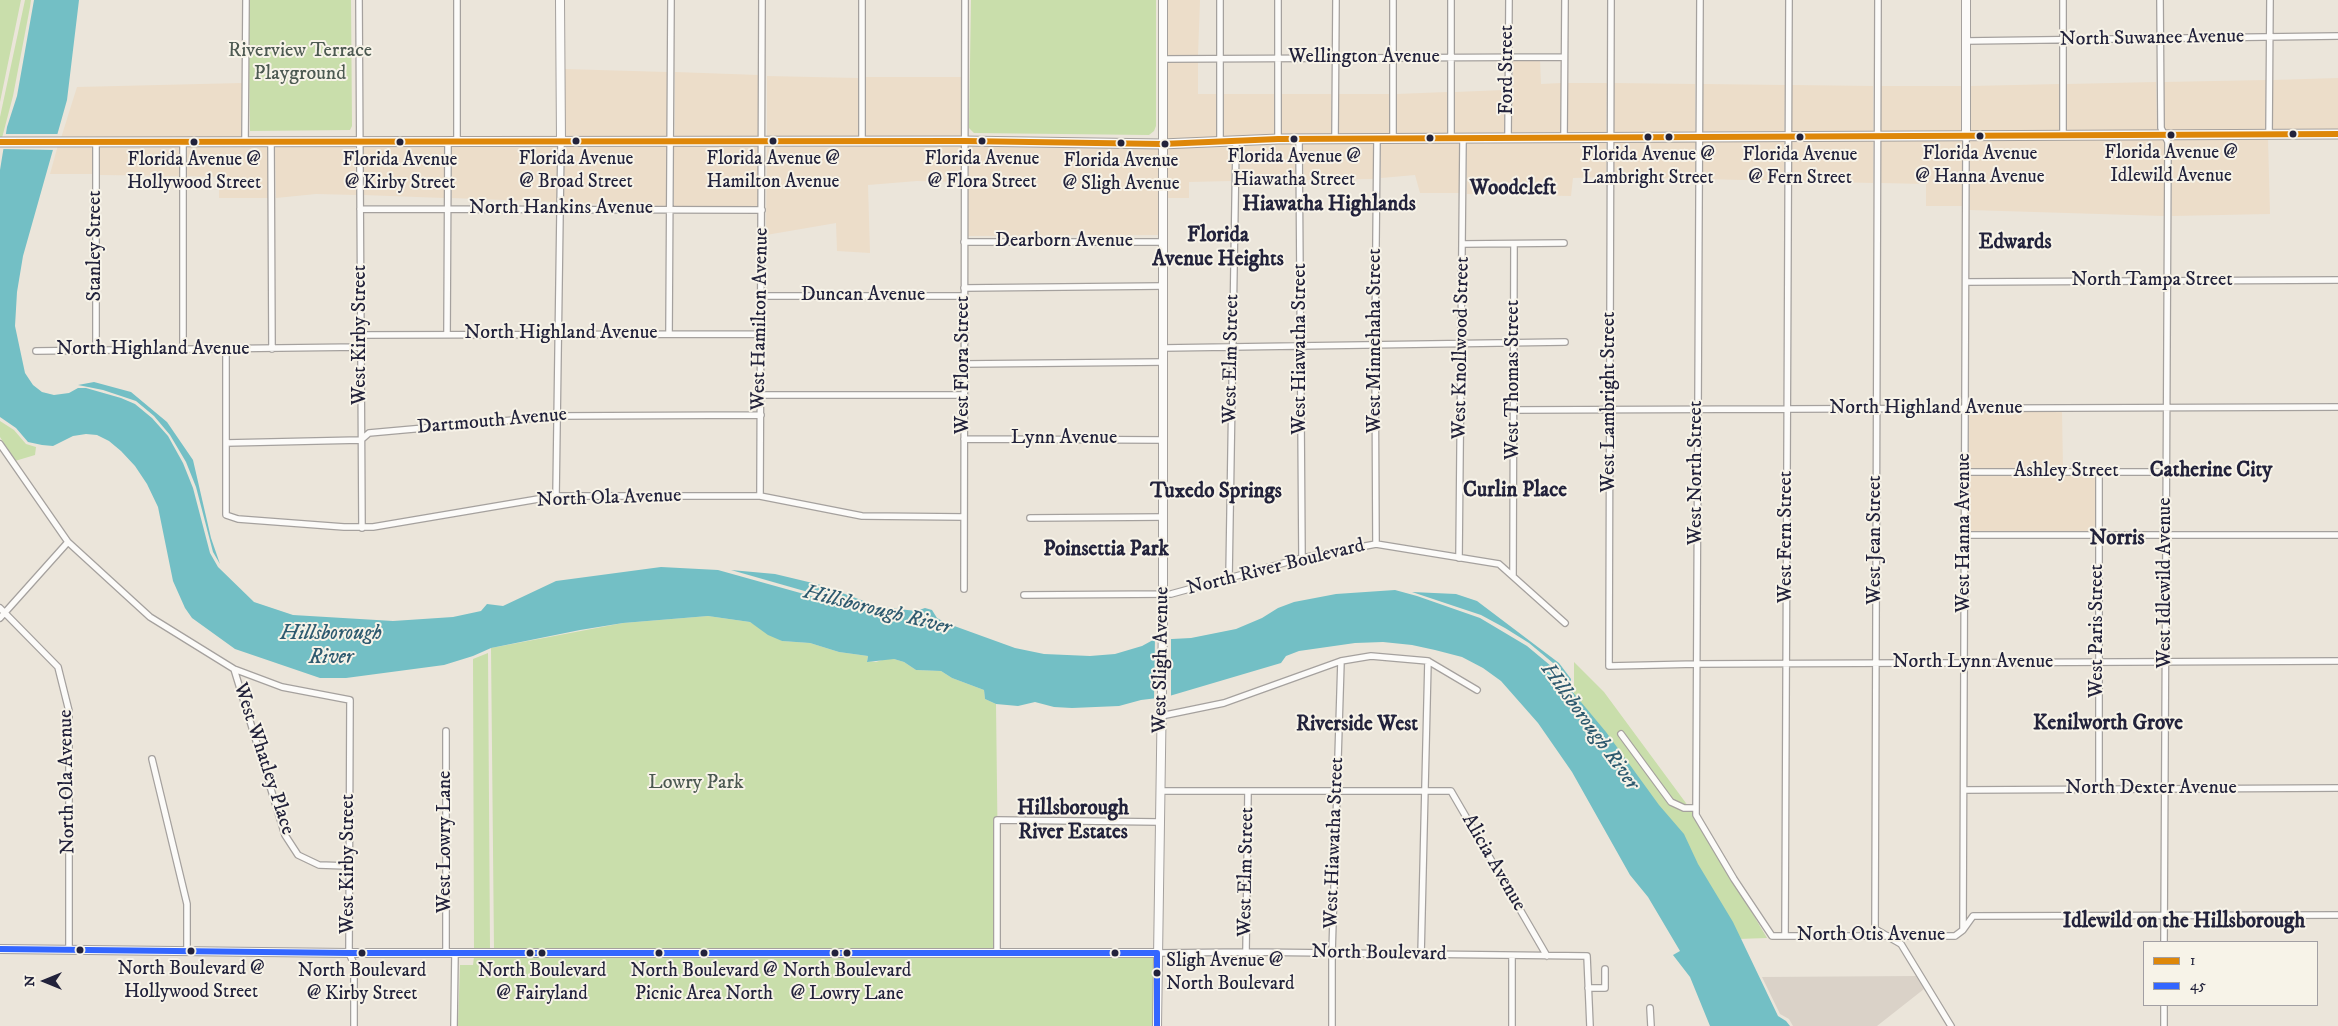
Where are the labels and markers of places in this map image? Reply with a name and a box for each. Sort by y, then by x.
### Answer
unlabelled marker [2288,129,2298,139]
marker: Florida Avenue @ Idlewild Avenue [2166,130,2176,140]
marker: Florida Avenue @ Hanna Avenue [1975,131,1985,141]
marker: Florida Avenue @ Lambright Street [1643,132,1653,142]
unlabelled marker [1664,132,1674,142]
marker: Florida Avenue @ Fern Street [1795,132,1805,142]
unlabelled marker [1425,133,1435,143]
marker: Florida Avenue @ Hiawatha Street [1289,134,1299,144]
marker: Florida Avenue @ Broad Street [571,136,581,146]
marker: Florida Avenue @ Hamilton Avenue [768,136,778,146]
marker: Florida Avenue @ Flora Street [977,136,987,146]
marker: Florida Avenue @ Hollywood Street [189,137,199,147]
marker: Florida Avenue @ Kirby Street [395,137,405,147]
marker: Florida Avenue @ Sligh Avenue [1116,138,1126,148]
unlabelled marker [1160,139,1170,149]
place label: Florida Avenue @ Idlewild Avenue [2104,143,2238,187]
place label: Florida Avenue @ Hanna Avenue [1915,144,2045,188]
place label: Florida Avenue @ Lambright Street [1581,145,1715,189]
place label: Florida Avenue @ Fern Street [1743,145,1857,189]
place label: Florida Avenue @ Hiawatha Street [1227,147,1361,191]
place label: Florida Avenue @ Broad Street [519,149,633,193]
place label: Florida Avenue @ Hamilton Avenue [706,149,840,193]
place label: Florida Avenue @ Flora Street [925,149,1039,193]
place label: Florida Avenue @ Hollywood Street [127,150,261,194]
place label: Florida Avenue @ Kirby Street [343,150,457,194]
place label: Florida Avenue @ Sligh Avenue [1062,151,1180,195]
unlabelled marker [75,945,85,955]
marker: North Boulevard @ Hollywood Street [186,946,196,956]
marker: North Boulevard @ Kirby Street [357,948,367,958]
unlabelled marker [525,948,535,958]
marker: North Boulevard @ Fairyland [537,948,547,958]
unlabelled marker [654,948,664,958]
marker: North Boulevard @ Picnic Area North [699,948,709,958]
unlabelled marker [830,948,840,958]
marker: North Boulevard @ Lowry Lane [842,948,852,958]
unlabelled marker [1110,948,1120,958]
place label: Sligh Avenue @ North Boulevard [1166,951,1294,995]
place label: North Boulevard @ Hollywood Street [118,959,264,1003]
place label: North Boulevard @ Kirby Street [298,961,426,1005]
place label: North Boulevard @ Fairyland [478,961,606,1005]
place label: North Boulevard @ Picnic Area North [631,961,777,1005]
place label: North Boulevard @ Lowry Lane [783,961,911,1005]
marker: Sligh Avenue @ North Boulevard [1152,968,1162,978]

